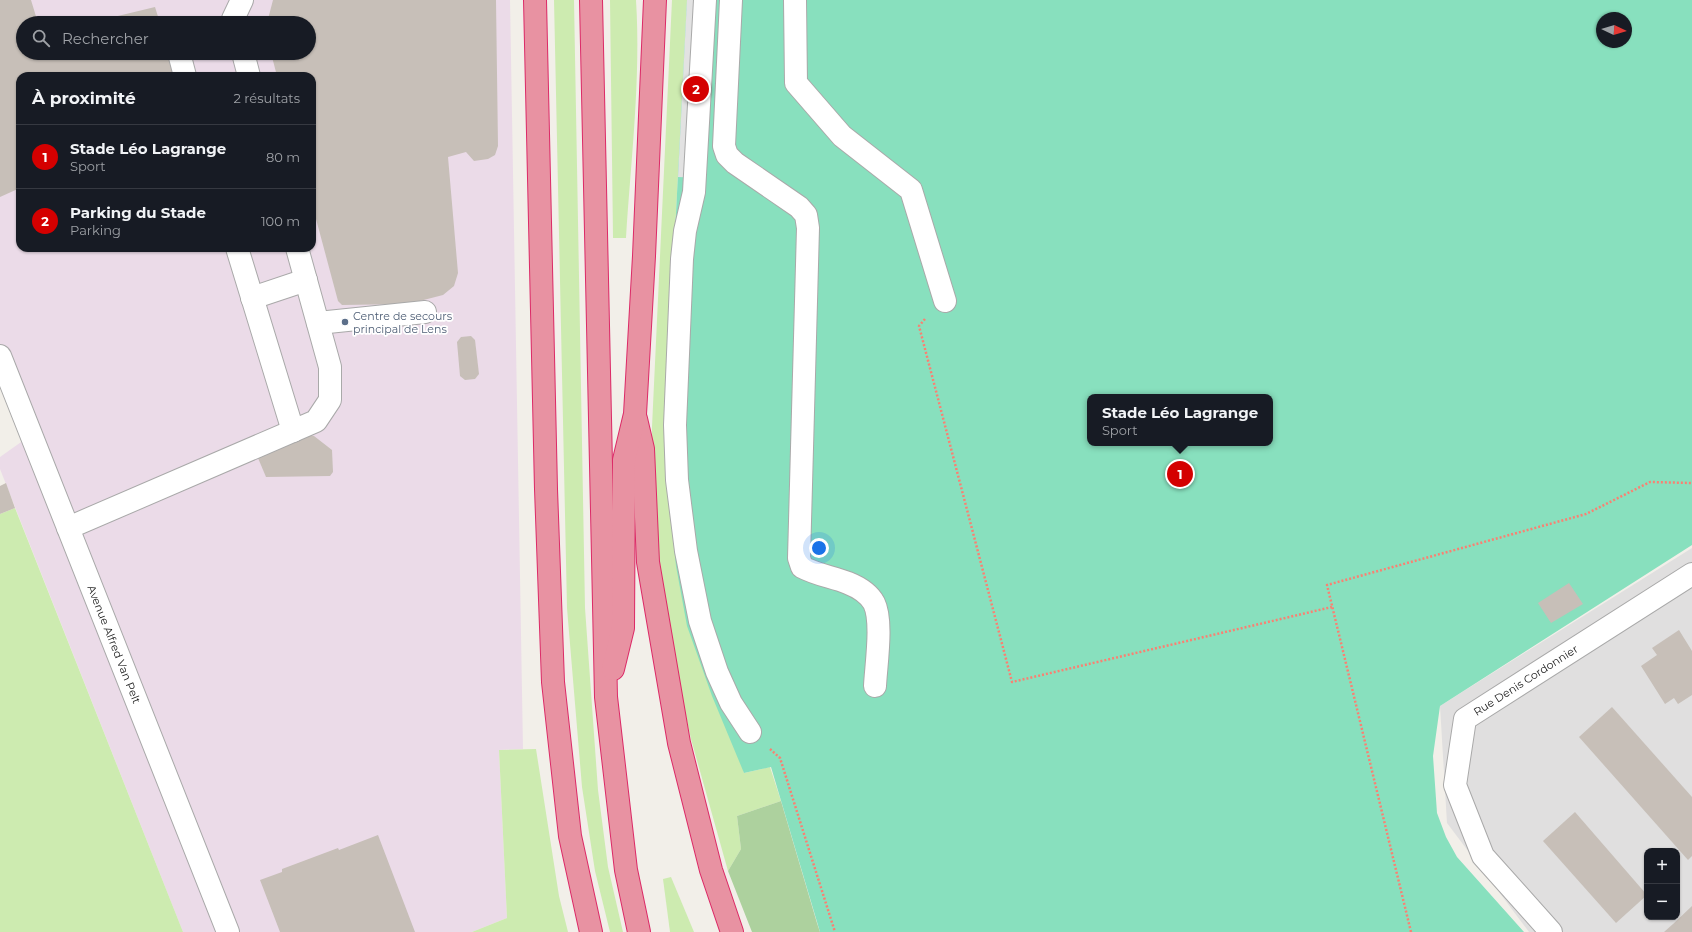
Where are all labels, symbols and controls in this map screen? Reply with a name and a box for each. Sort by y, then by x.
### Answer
north arrow [1596,12,1632,48]
search box [16,16,316,60]
icon: search [30,27,52,49]
text: Rechercher [62,29,149,48]
pin: 2 [683,74,709,104]
text: À proximité [32,88,136,108]
text: 2 résultats [234,90,300,106]
text: Stade Léo Lagrange [70,139,226,158]
text: 1 [42,149,48,165]
text: 80 m [266,149,300,165]
text: Sport [70,158,106,174]
text: Parking du Stade [70,203,206,222]
text: 2 [41,213,49,229]
text: 100 m [261,213,300,229]
text: Parking [70,222,121,238]
place label: Centre de secours principal de Lens [353,309,453,336]
marker: Centre de secours principal de Lens [340,317,350,327]
popup [1087,394,1273,446]
text: Stade Léo Lagrange [1102,403,1258,422]
text: Sport [1102,422,1138,438]
pin: 1 [1167,459,1193,489]
your location [809,538,829,558]
street label: Avenue Alfred Van Pelt [84,583,144,706]
street label: Rue Denis Cordonnier [1471,642,1581,719]
map controls [1644,848,1680,920]
button: + [1644,848,1680,884]
button: − [1644,884,1680,920]

